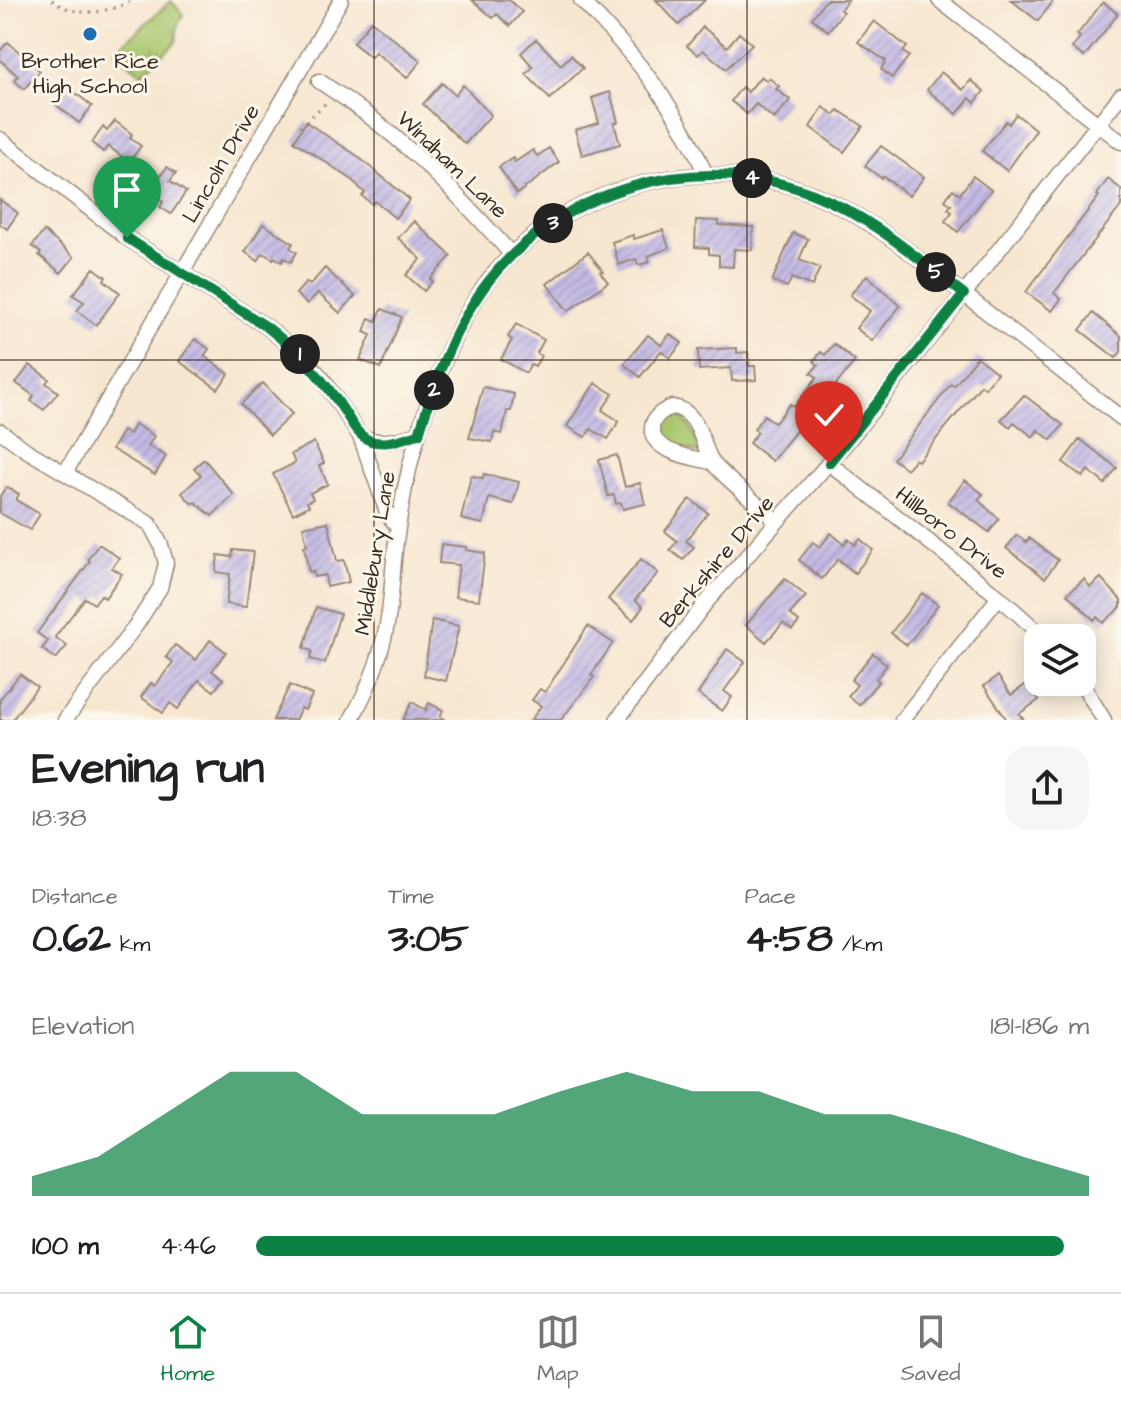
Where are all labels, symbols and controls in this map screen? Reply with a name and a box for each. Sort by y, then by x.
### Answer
marker: Brother Rice High School [81,25,99,43]
place label: Brother Rice High School [21,46,159,103]
street label: Lincoln Drive [175,99,268,229]
street label: Windham Lane [390,104,514,226]
pin [93,156,161,238]
pin: 4 [732,158,772,198]
text: 4 [745,162,759,193]
icon: arrive [105,168,149,212]
pin: 3 [533,203,573,243]
text: 3 [547,207,559,238]
pin: 5 [916,252,956,292]
text: 5 [928,256,944,287]
pin: 1 [280,334,320,374]
text: 1 [299,338,301,369]
pin: 2 [414,370,454,410]
text: 2 [428,374,440,405]
pin [795,381,863,463]
icon: check [807,393,851,437]
street label: Middlebury Lane [347,469,405,637]
street label: Hillboro Drive [888,480,1014,587]
street label: Berkshire Drive [652,489,782,635]
map controls [1024,624,1096,696]
button: layers [1024,624,1096,696]
text: Evening run [32,739,264,800]
button: share [1005,746,1089,830]
text: 18:38 [32,800,87,836]
text: Distance [32,881,118,912]
text: Time [388,881,434,912]
text: Pace [745,881,796,912]
text: 0.62 [32,912,111,967]
text: 3:05 [388,912,469,967]
text: 4:58 [745,912,833,967]
text: km [111,929,150,960]
text: /km [833,929,882,960]
text: Elevation [32,1008,134,1044]
text: 181–186 m [990,1008,1089,1044]
text: 100 m [32,1228,99,1264]
text: 4:46 [160,1228,216,1264]
tab: Home [160,1310,215,1389]
tab: Map [536,1310,580,1389]
tab: Saved [901,1310,961,1389]

